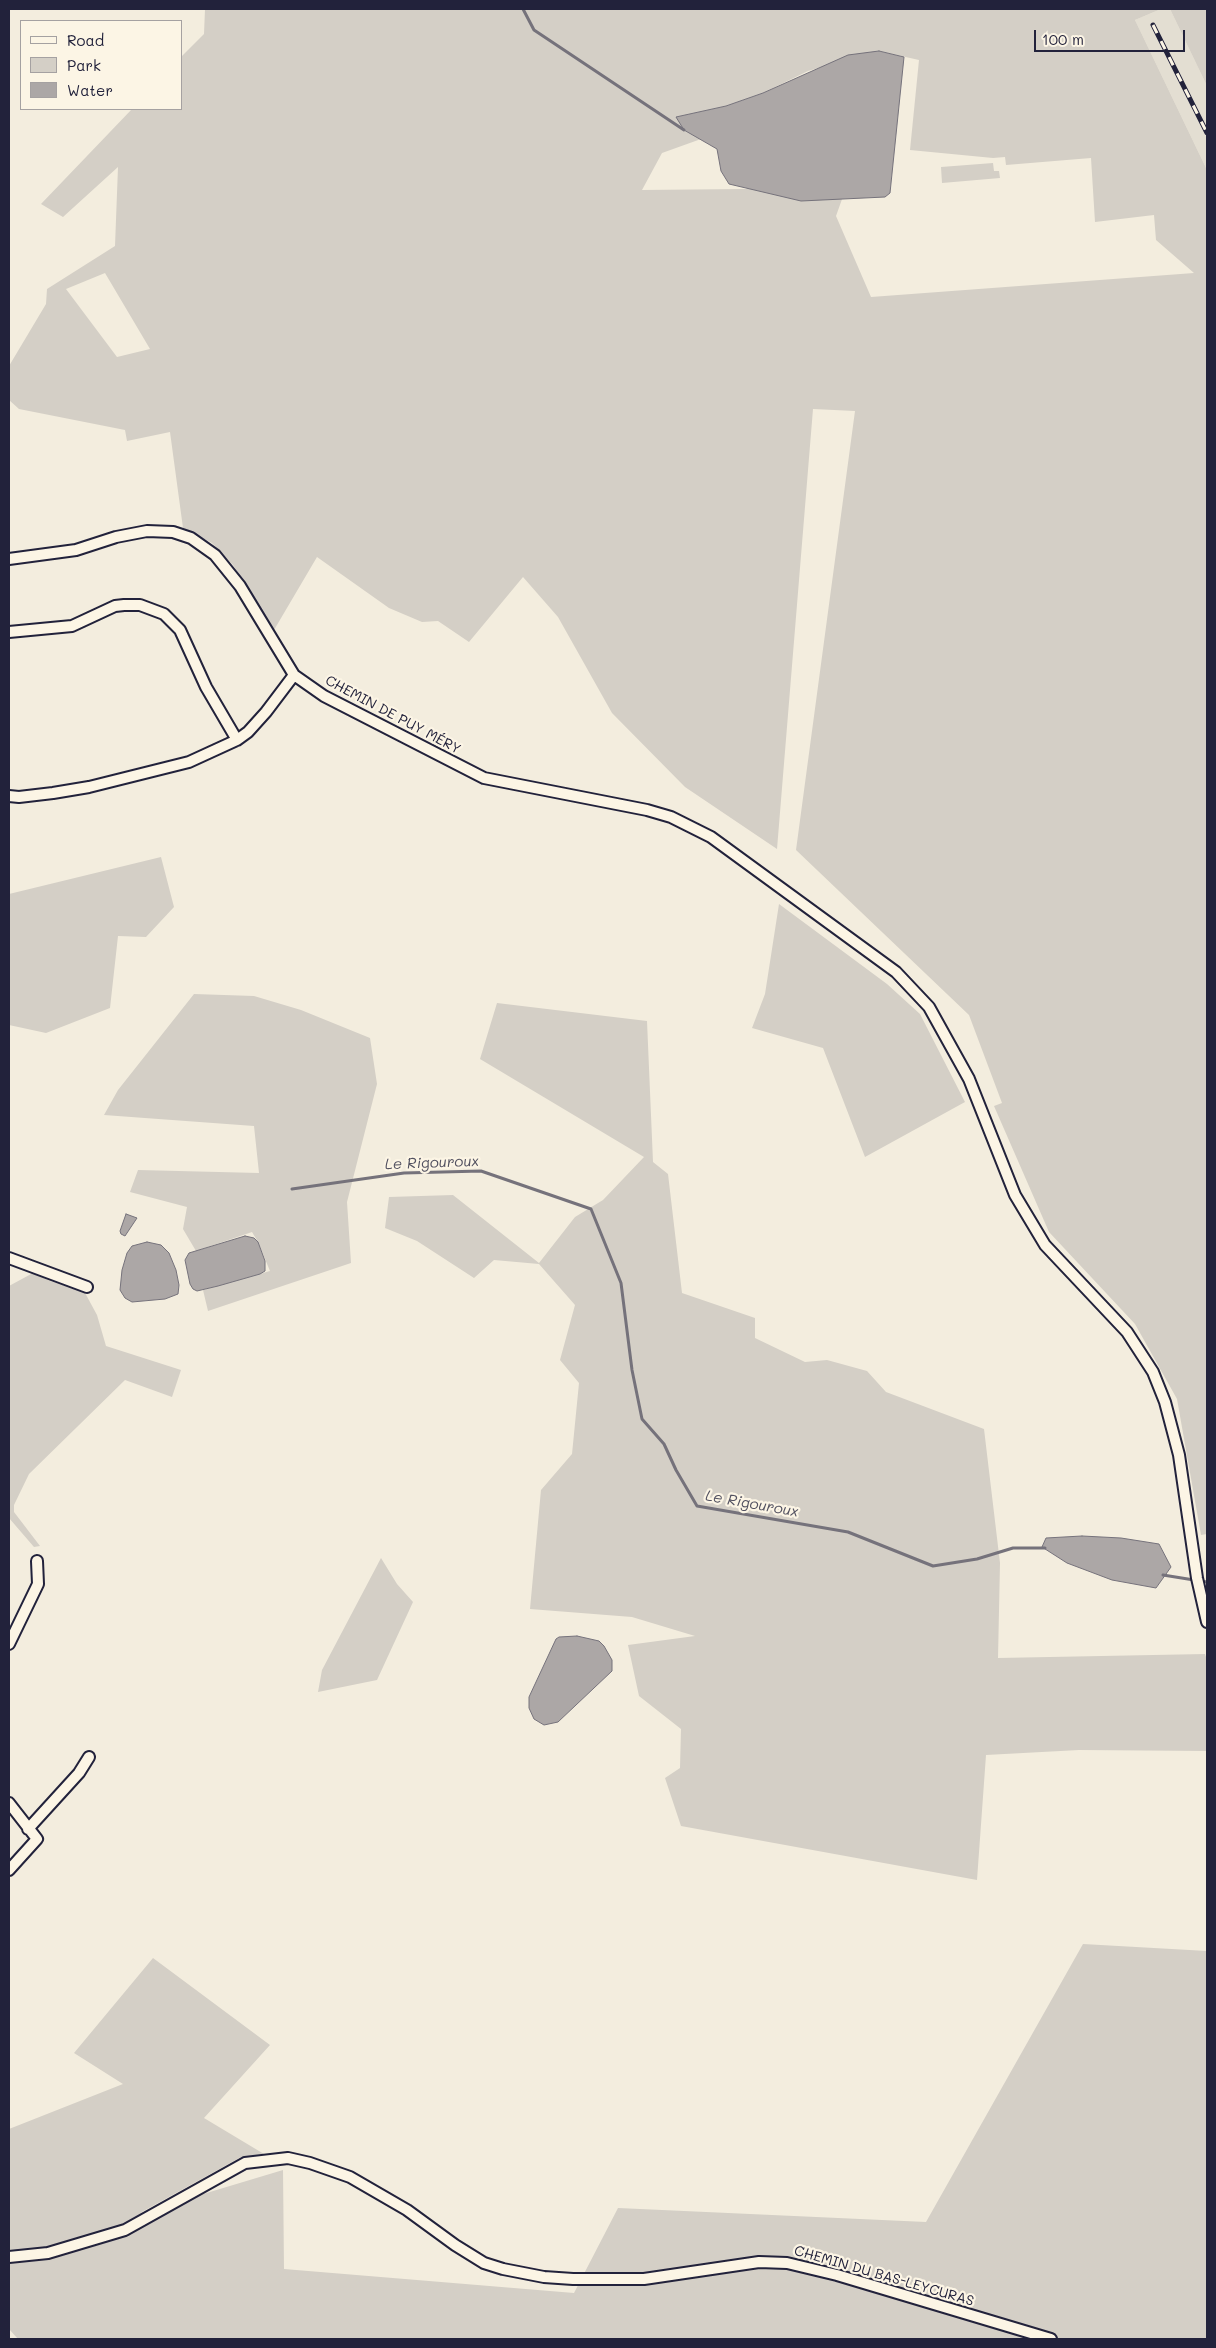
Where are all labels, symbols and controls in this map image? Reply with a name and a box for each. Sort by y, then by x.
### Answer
legend [20,20,182,110]
scale bar [1036,20,1187,52]
text: 100 m [1042,29,1084,49]
text: Road [67,30,104,50]
text: Park [67,55,101,75]
text: Water [67,80,113,100]
street label: CHEMIN DE PUY MÉRY [322,672,464,758]
water label: Le Rigouroux [385,1152,479,1174]
water label: Le Rigouroux [704,1487,800,1521]
street label: CHEMIN DU BAS-LEYCURAS [792,2242,976,2310]

